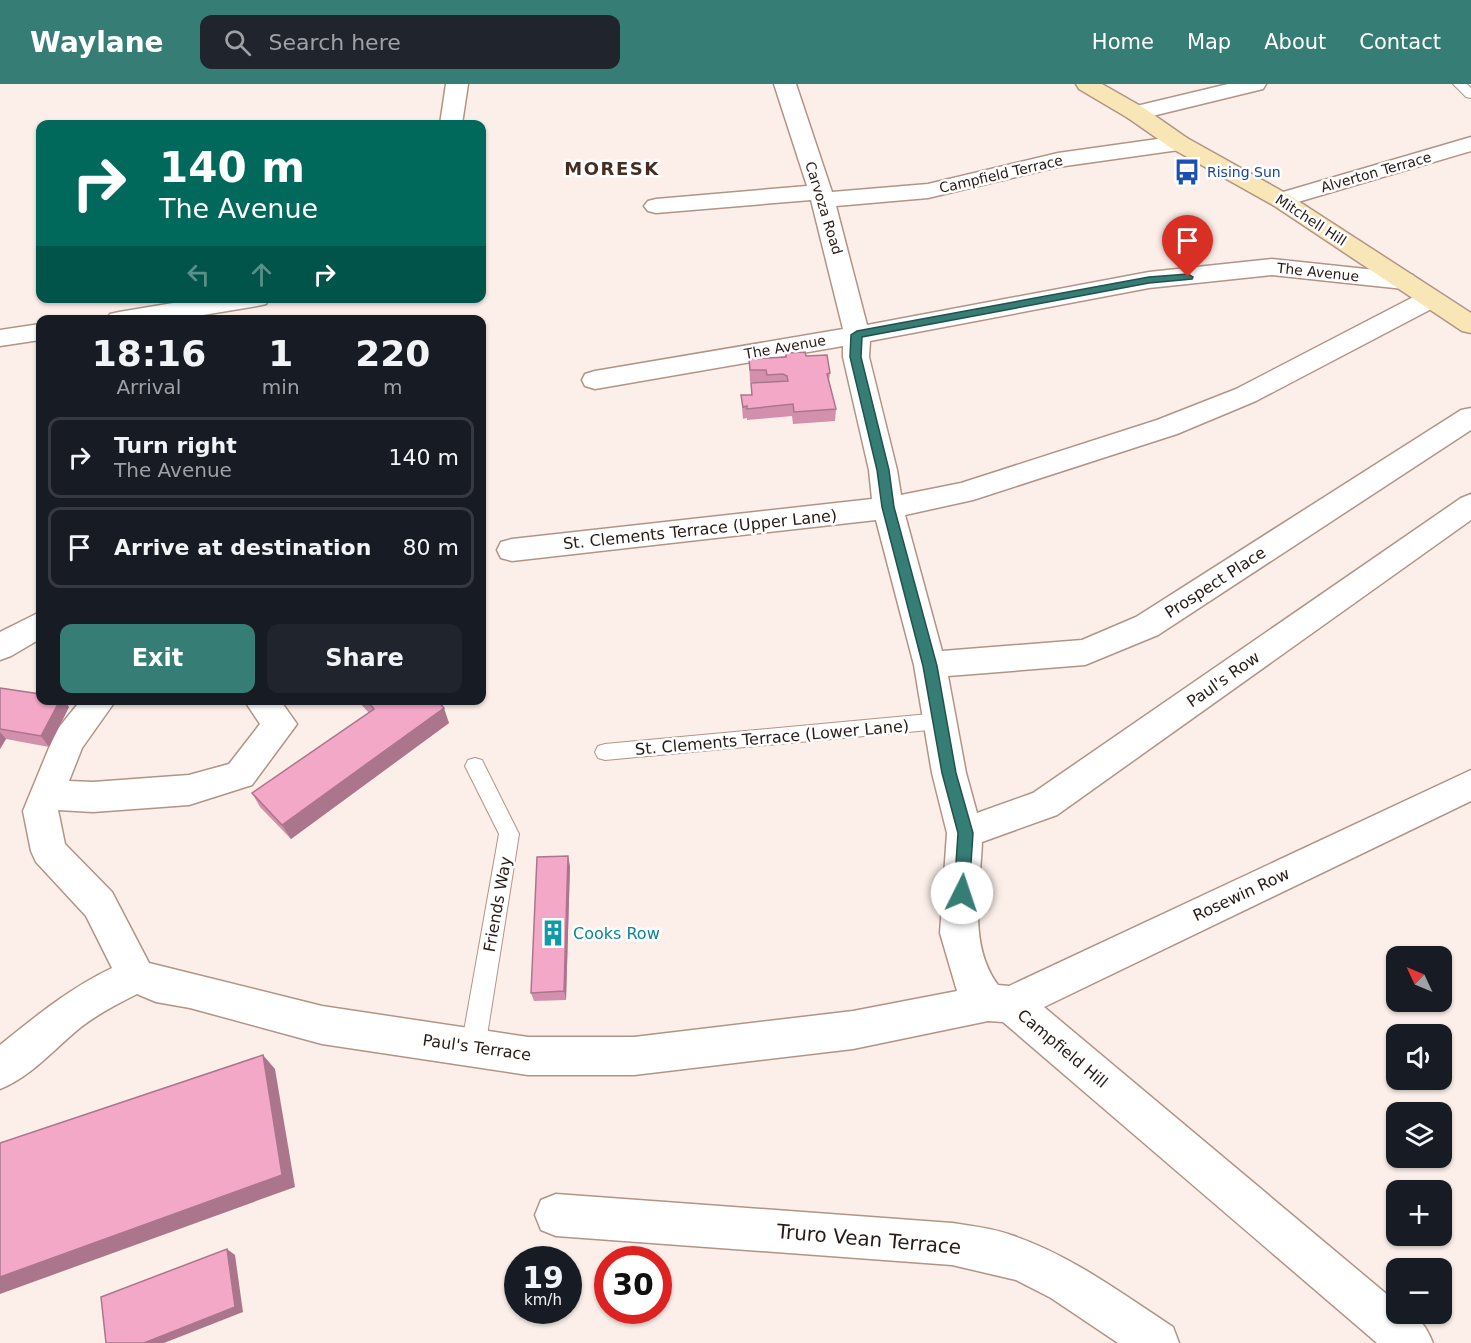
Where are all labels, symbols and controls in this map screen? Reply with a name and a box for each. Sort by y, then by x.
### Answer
search box [200,15,620,69]
text: Waylane [30,26,164,59]
icon: search [221,26,254,59]
text: Search here [269,30,401,55]
text: Home [1092,30,1154,54]
text: Map [1187,30,1231,54]
text: About [1264,30,1326,54]
text: Contact [1359,30,1441,54]
text: 140 m [159,143,305,192]
icon: right [60,144,138,222]
street label: Alverton Terrace [1319,149,1433,195]
street label: Campfield Terrace [938,152,1064,196]
bus stop icon: Rising Sun [1172,157,1202,187]
district label: MORESK [564,158,660,179]
street label: Carvoza Road [802,160,846,256]
place label: Rising Sun [1207,164,1281,180]
street label: Mitchell Hill [1273,191,1349,249]
text: The Avenue [159,193,318,224]
pin [1162,215,1213,277]
icon: arrive [1171,224,1204,257]
icon: left [182,258,215,291]
icon: ahead [245,258,278,291]
icon: right [308,258,341,291]
street label: The Avenue [1275,260,1360,284]
street label: The Avenue [742,332,827,362]
text: 18:16 [92,333,206,374]
text: 1 [268,333,293,374]
text: 220 [355,333,430,374]
text: Arrival [116,375,181,399]
text: min [262,375,300,399]
text: m [383,375,403,399]
text: Turn right [114,433,237,458]
icon: right [63,441,96,474]
text: 140 m [389,445,459,470]
text: The Avenue [114,458,232,482]
street label: St. Clements Terrace (Upper Lane) [562,506,838,553]
icon: arrive [63,531,96,564]
text: Arrive at destination [114,535,371,560]
text: 80 m [403,535,459,560]
street label: Prospect Place [1161,543,1269,622]
button: Exit [60,624,255,693]
button: Share [267,624,462,693]
street label: Paul's Row [1183,647,1263,711]
street label: St. Clements Terrace (Lower Lane) [634,716,910,759]
street label: Friends Way [480,855,515,953]
position arrow [930,861,994,925]
street label: Rosewin Row [1190,864,1293,925]
building icon: Cooks Row [538,918,568,948]
place label: Cooks Row [573,924,660,943]
north arrow [1386,946,1452,1012]
map controls [1386,946,1452,1324]
street label: Campfield Hill [1014,1005,1112,1092]
button: sound [1386,1024,1452,1090]
street label: Paul's Terrace [421,1030,532,1065]
button: layers [1386,1102,1452,1168]
button: + [1386,1180,1452,1246]
street label: Truro Vean Terrace [775,1219,962,1259]
speed limit sign: 30 [594,1246,672,1324]
button: − [1386,1258,1452,1324]
text: 19 [522,1260,564,1295]
text: km/h [524,1291,562,1309]

